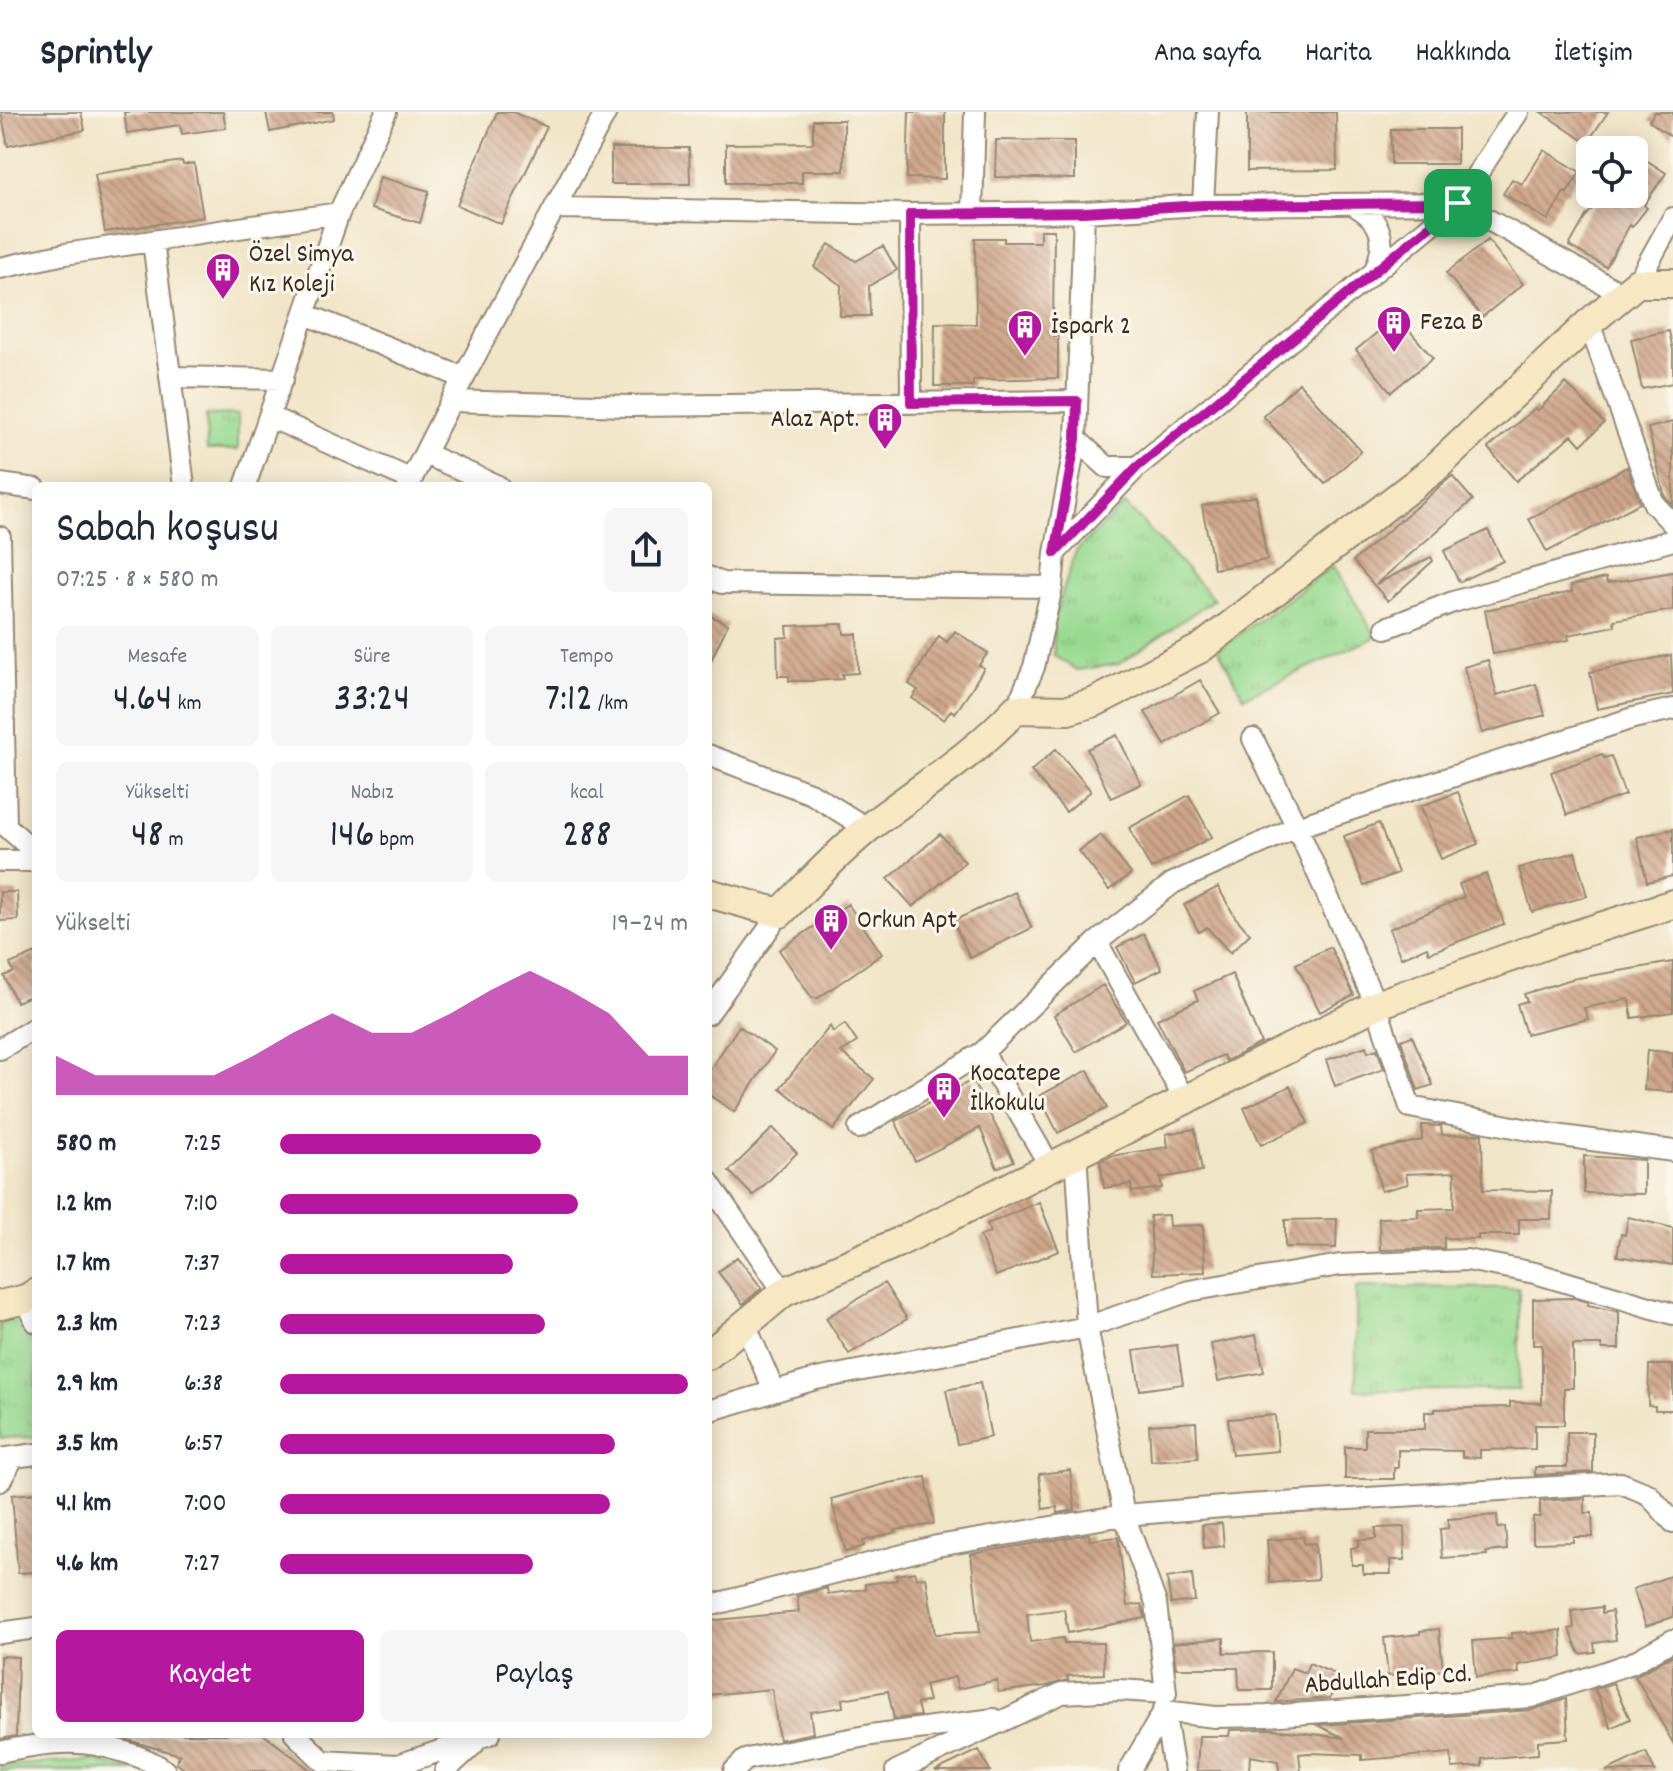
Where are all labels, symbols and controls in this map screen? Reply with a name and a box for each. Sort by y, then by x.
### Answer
text: Sprintly [40,28,151,83]
text: Ana sayfa [1154,35,1261,75]
text: Harita [1305,35,1371,75]
text: Hakkında [1415,35,1510,75]
text: İletişim [1554,35,1633,75]
map controls [1576,136,1648,208]
button: locate [1576,136,1648,208]
pin [1424,169,1492,237]
icon: arrive [1436,181,1480,225]
place label: Özel Simya Kız Koleji [249,237,354,304]
building icon: Özel Simya Kız Koleji [204,251,242,301]
building icon: Feza B [1375,304,1413,354]
place label: Feza B [1420,305,1483,342]
building icon: İspark 2 [1006,308,1044,358]
place label: İspark 2 [1051,309,1131,346]
building icon: Alaz Apt. [866,401,904,451]
place label: Alaz Apt. [770,402,859,439]
text: Sabah koşusu [56,500,279,563]
button: share [604,508,688,592]
text: 07:25 · 8 × 580 m [56,562,219,599]
text: Mesafe [128,642,187,673]
text: Süre [353,642,391,673]
text: Tempo [560,642,613,673]
text: 4.64 [113,673,172,730]
text: 33:24 [334,673,410,730]
text: 7:12 [545,673,593,730]
text: km [172,689,202,720]
text: /km [593,689,628,720]
text: Yükselti [126,778,189,809]
text: Nabız [350,778,394,809]
text: kcal [570,778,603,809]
text: 48 [131,809,164,866]
text: 146 [330,809,375,866]
text: 288 [562,809,611,866]
text: m [164,825,184,856]
text: bpm [375,825,414,856]
building icon: Orkun Apt [812,902,850,952]
place label: Orkun Apt [857,903,958,940]
text: Yükselti [56,906,130,943]
text: 19–24 m [612,906,688,943]
place label: Kocatepe İlkokulu [970,1056,1061,1123]
building icon: Kocatepe İlkokulu [925,1070,963,1120]
text: 580 m [56,1126,116,1163]
text: 7:25 [184,1126,222,1163]
text: 1.2 km [56,1186,112,1223]
text: 7:10 [184,1186,218,1223]
text: 1.7 km [56,1246,110,1283]
text: 7:37 [184,1246,220,1283]
text: 2.3 km [56,1306,118,1343]
text: 7:23 [184,1306,221,1343]
text: 2.9 km [56,1366,118,1403]
text: 6:38 [184,1366,223,1403]
text: 3.5 km [56,1426,118,1463]
text: 6:57 [184,1426,223,1463]
text: 4.1 km [56,1486,111,1523]
text: 7:00 [184,1486,227,1523]
text: 4.6 km [56,1546,118,1583]
text: 7:27 [184,1546,220,1583]
button: Kaydet [56,1630,364,1722]
button: Paylaş [380,1630,688,1722]
street label: Abdullah Edip Cd. [1303,1657,1473,1705]

